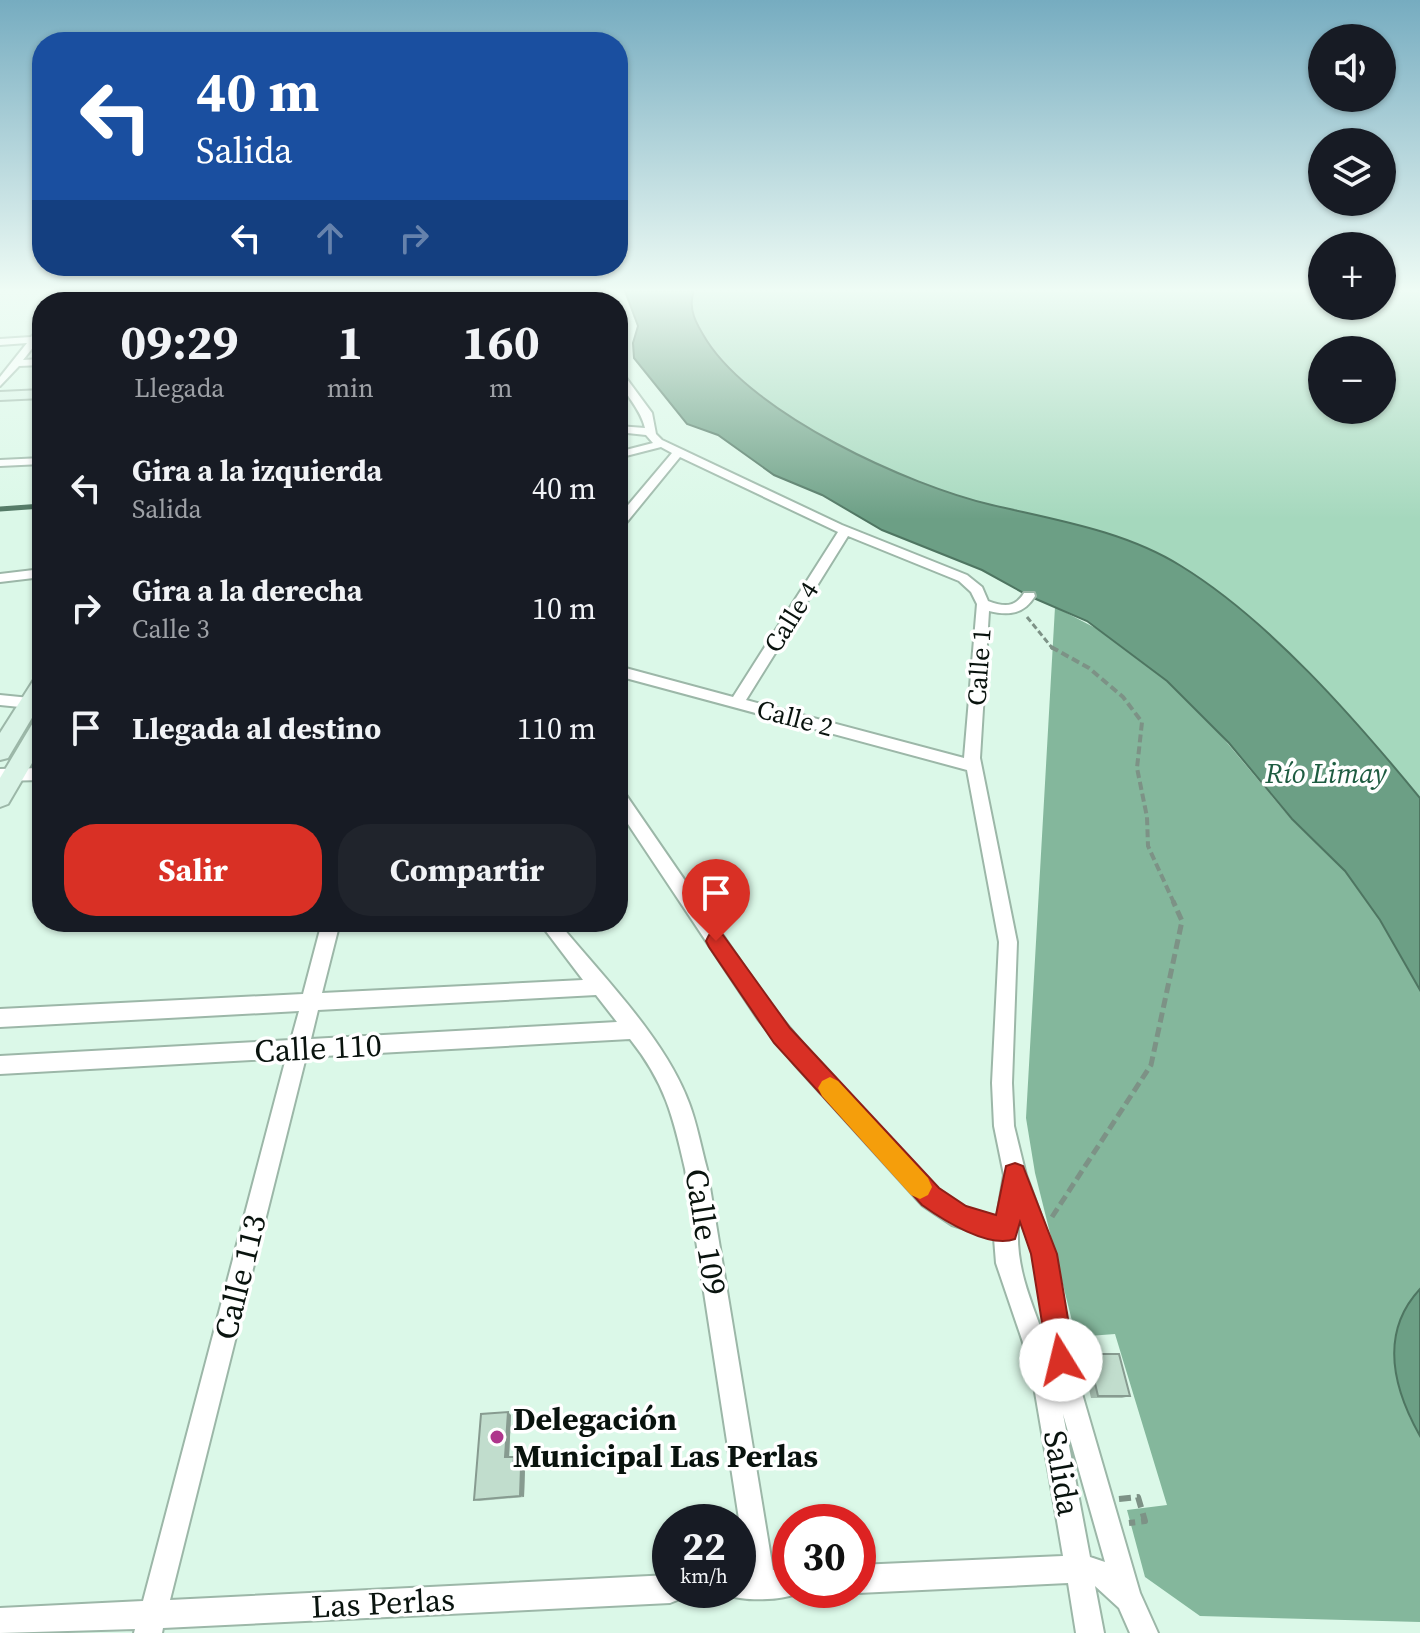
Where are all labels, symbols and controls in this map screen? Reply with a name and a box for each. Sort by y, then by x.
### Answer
map controls [1308,24,1396,424]
button: sound [1308,24,1396,112]
text: 40 m [196,53,319,130]
icon: left [64,64,168,168]
text: Salida [196,126,293,175]
button: layers [1308,128,1396,216]
icon: left [224,216,268,260]
icon: ahead [308,216,352,260]
icon: right [392,216,436,260]
button: + [1308,232,1396,320]
text: 09:29 [120,309,239,375]
text: 1 [337,309,363,375]
text: 160 [462,309,540,375]
button: − [1308,336,1396,424]
text: Llegada [134,370,225,406]
text: min [327,370,374,406]
text: m [489,370,513,406]
text: Gira a la izquierda [132,450,382,491]
icon: left [64,466,108,510]
text: 40 m [532,468,596,509]
text: Salida [132,491,202,527]
text: Gira a la derecha [132,570,363,611]
street label: Calle 4 [755,575,827,659]
icon: right [64,586,108,630]
text: 10 m [532,588,596,629]
text: Calle 3 [132,611,209,647]
street label: Calle 1 [958,627,1000,707]
street label: Calle 2 [753,691,837,745]
icon: arrive [64,706,108,750]
text: Llegada al destino [132,708,381,749]
text: 110 m [517,708,596,749]
water label: Río Limay [1264,754,1387,792]
button: Salir [64,824,322,916]
button: Compartir [338,824,596,916]
pin [682,859,750,941]
icon: arrive [694,871,738,915]
street label: Calle 110 [253,1023,383,1073]
street label: Calle 109 [674,1166,738,1298]
street label: Calle 113 [203,1210,277,1344]
position arrow [1019,1318,1103,1402]
place label: Delegación Municipal Las Perlas [513,1397,818,1478]
street label: Salida [1033,1427,1091,1520]
marker: Delegación Municipal Las Perlas [488,1428,506,1446]
speed limit sign: 30 [772,1504,876,1608]
text: 22 [682,1519,726,1573]
text: km/h [680,1562,728,1590]
street label: Las Perlas [310,1577,456,1629]

